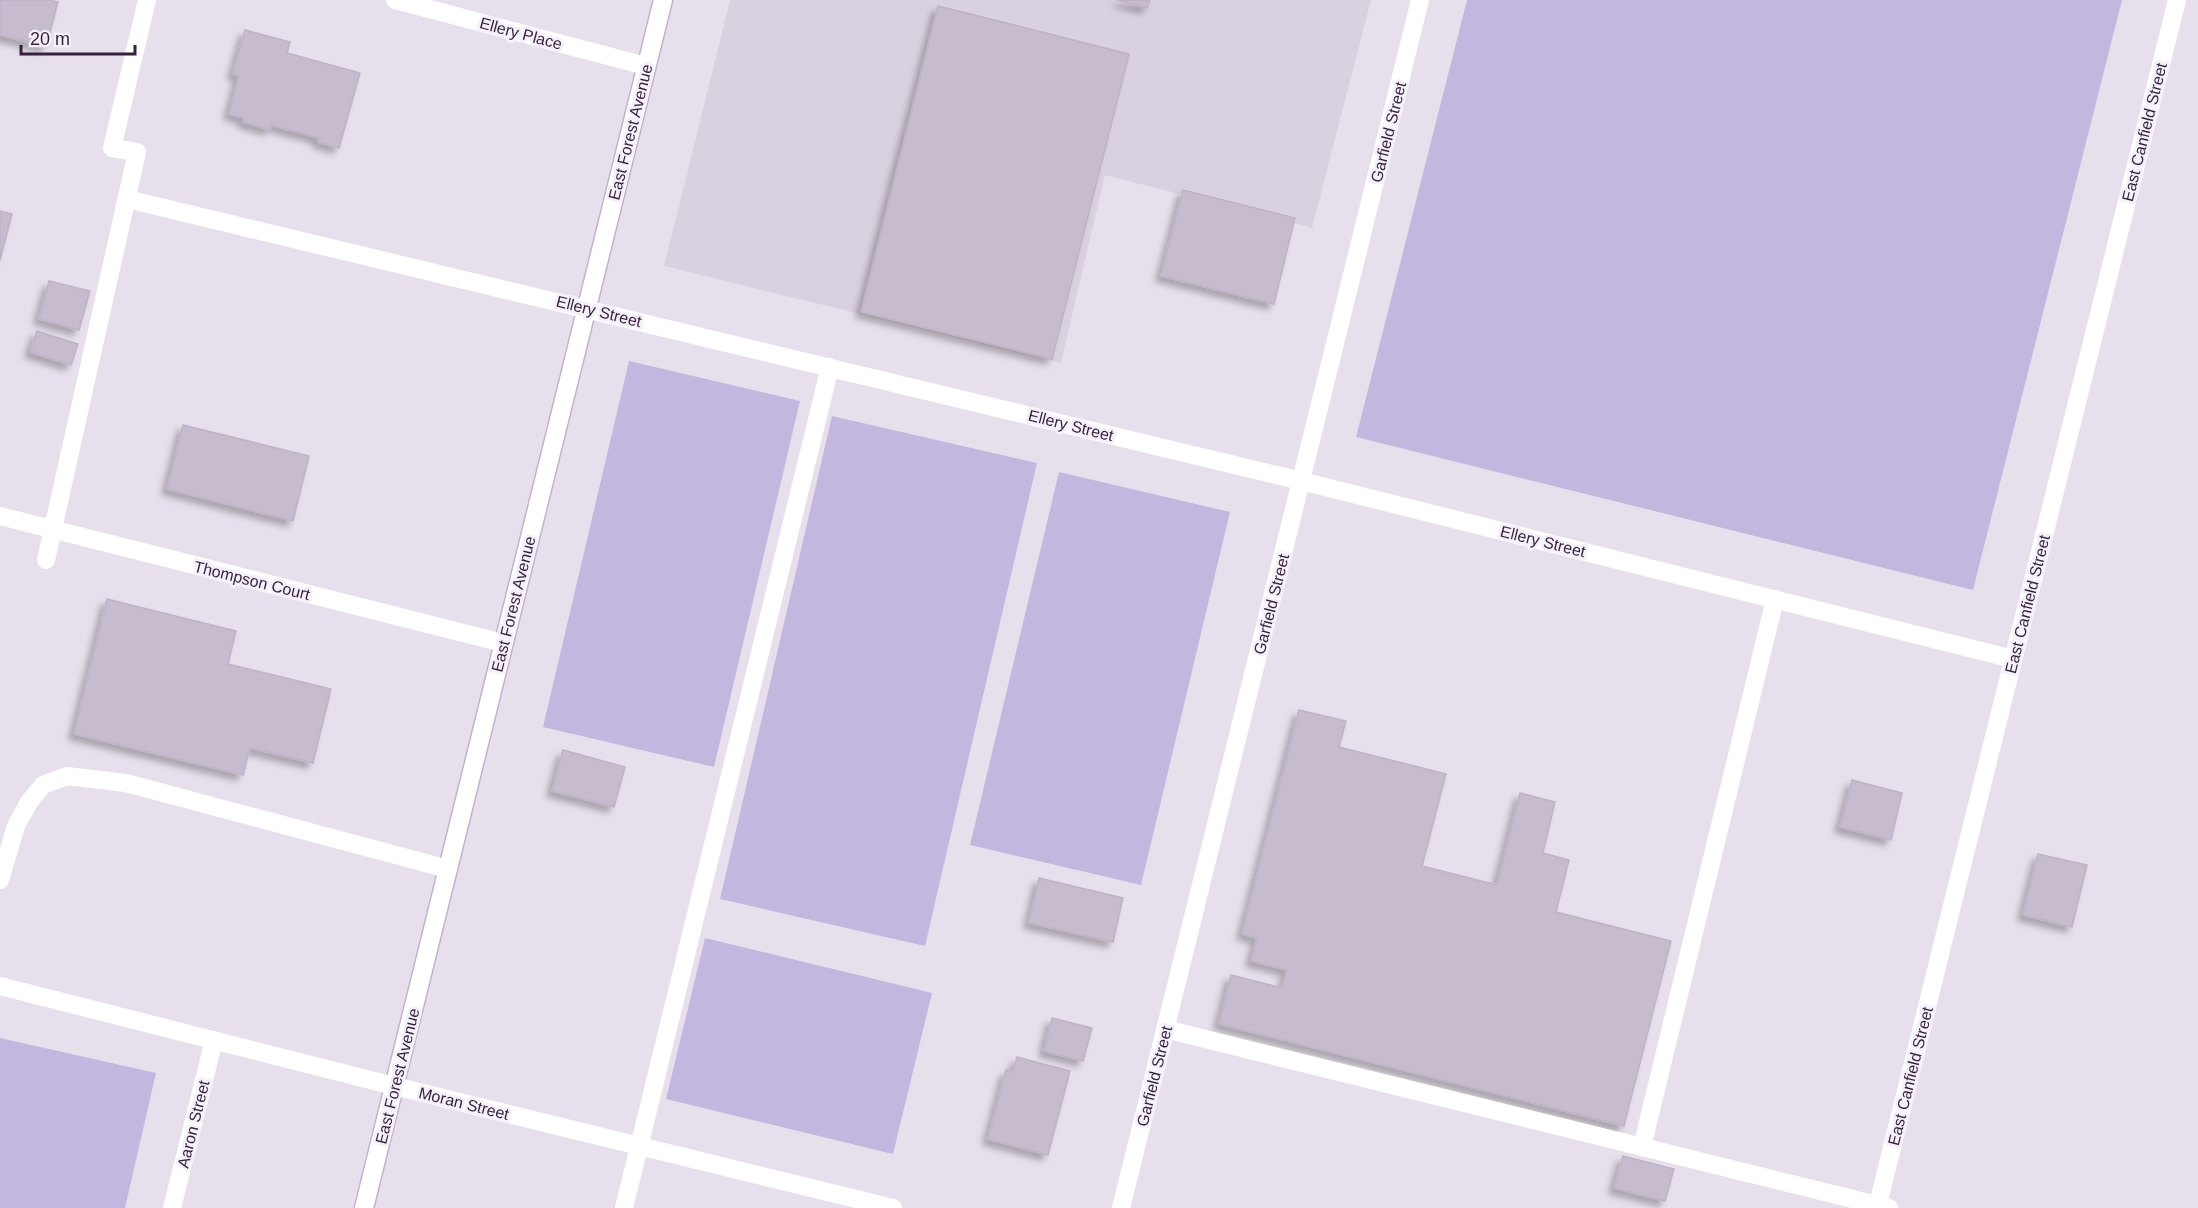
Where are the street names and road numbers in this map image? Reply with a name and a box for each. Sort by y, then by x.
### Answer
street label: Ellery Place [478,14,564,53]
street label: East Canfield Street [2119,60,2170,203]
street label: East Forest Avenue [605,62,656,202]
street label: Garfield Street [1368,79,1409,184]
street label: Ellery Street [555,293,644,330]
street label: Ellery Street [1027,407,1116,444]
street label: Ellery Street [1499,523,1588,560]
street label: East Canfield Street [2002,532,2053,675]
street label: East Forest Avenue [488,534,539,674]
street label: Garfield Street [1251,551,1292,656]
street label: Thompson Court [192,558,312,603]
street label: East Canfield Street [1885,1004,1936,1147]
street label: East Forest Avenue [372,1006,423,1146]
street label: Garfield Street [1134,1023,1175,1128]
street label: Aaron Street [174,1078,213,1170]
street label: Moran Street [417,1084,511,1123]

